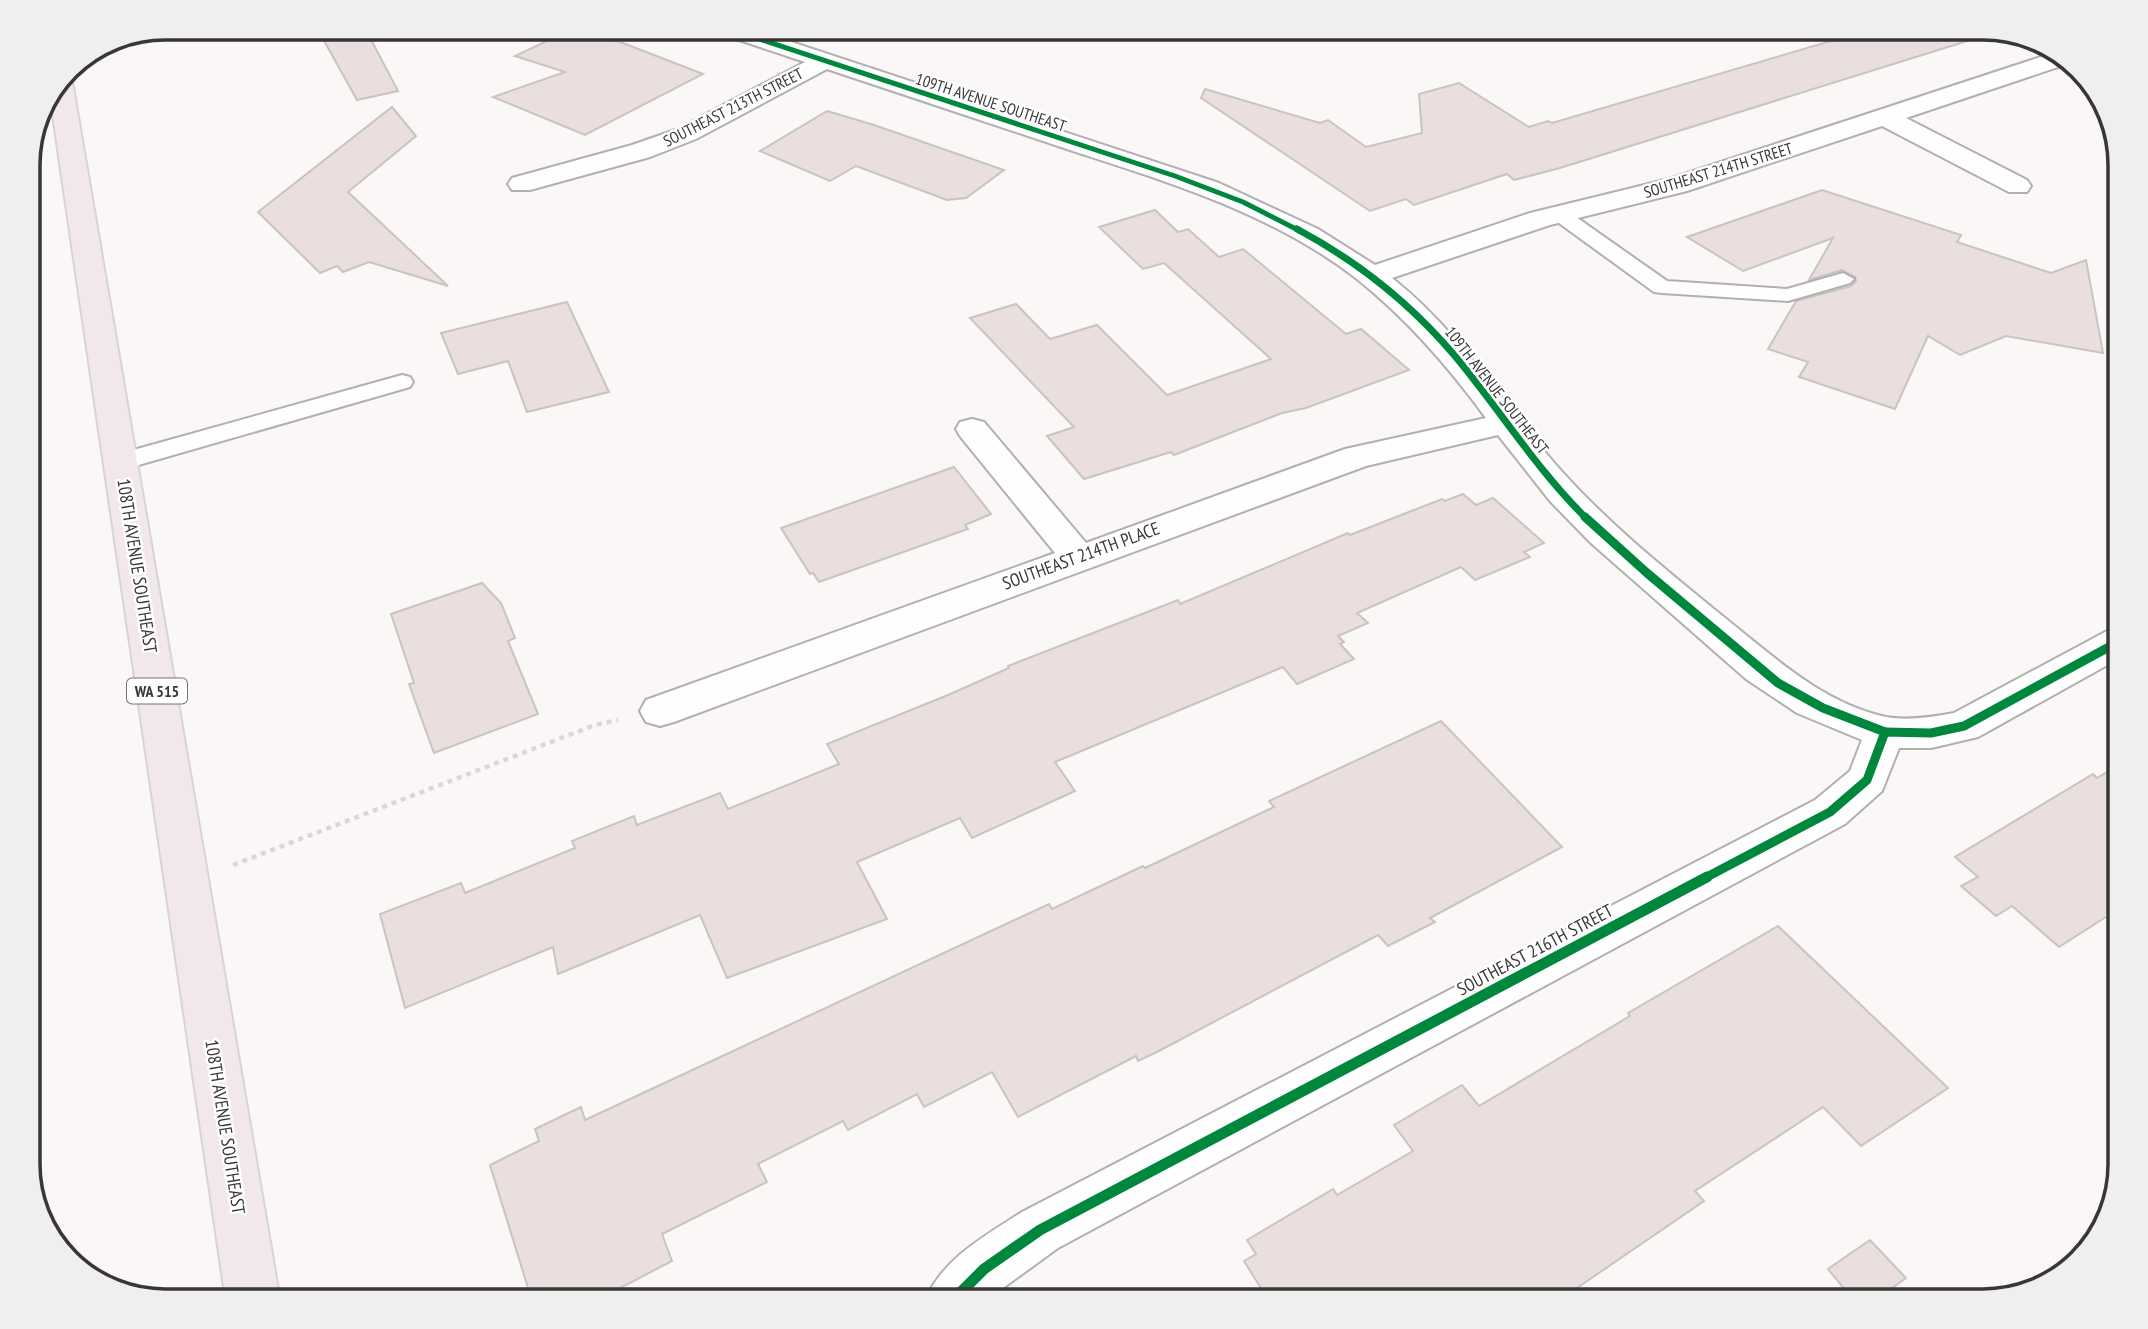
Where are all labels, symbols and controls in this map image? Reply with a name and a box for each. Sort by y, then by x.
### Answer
street label: SOUTHEAST 213TH STREET [660,63,806,151]
street label: 109TH AVENUE SOUTHEAST [913,68,1069,136]
street label: SOUTHEAST 214TH STREET [1641,138,1795,202]
street label: 109TH AVENUE SOUTHEAST [1441,322,1553,458]
street label: 108TH AVENUE SOUTHEAST [112,477,163,655]
street label: SOUTHEAST 214TH PLACE [999,516,1163,595]
road number: WA 515 [127,678,187,704]
street label: SOUTHEAST 216TH STREET [1453,899,1617,1000]
street label: 108TH AVENUE SOUTHEAST [200,1038,251,1216]

